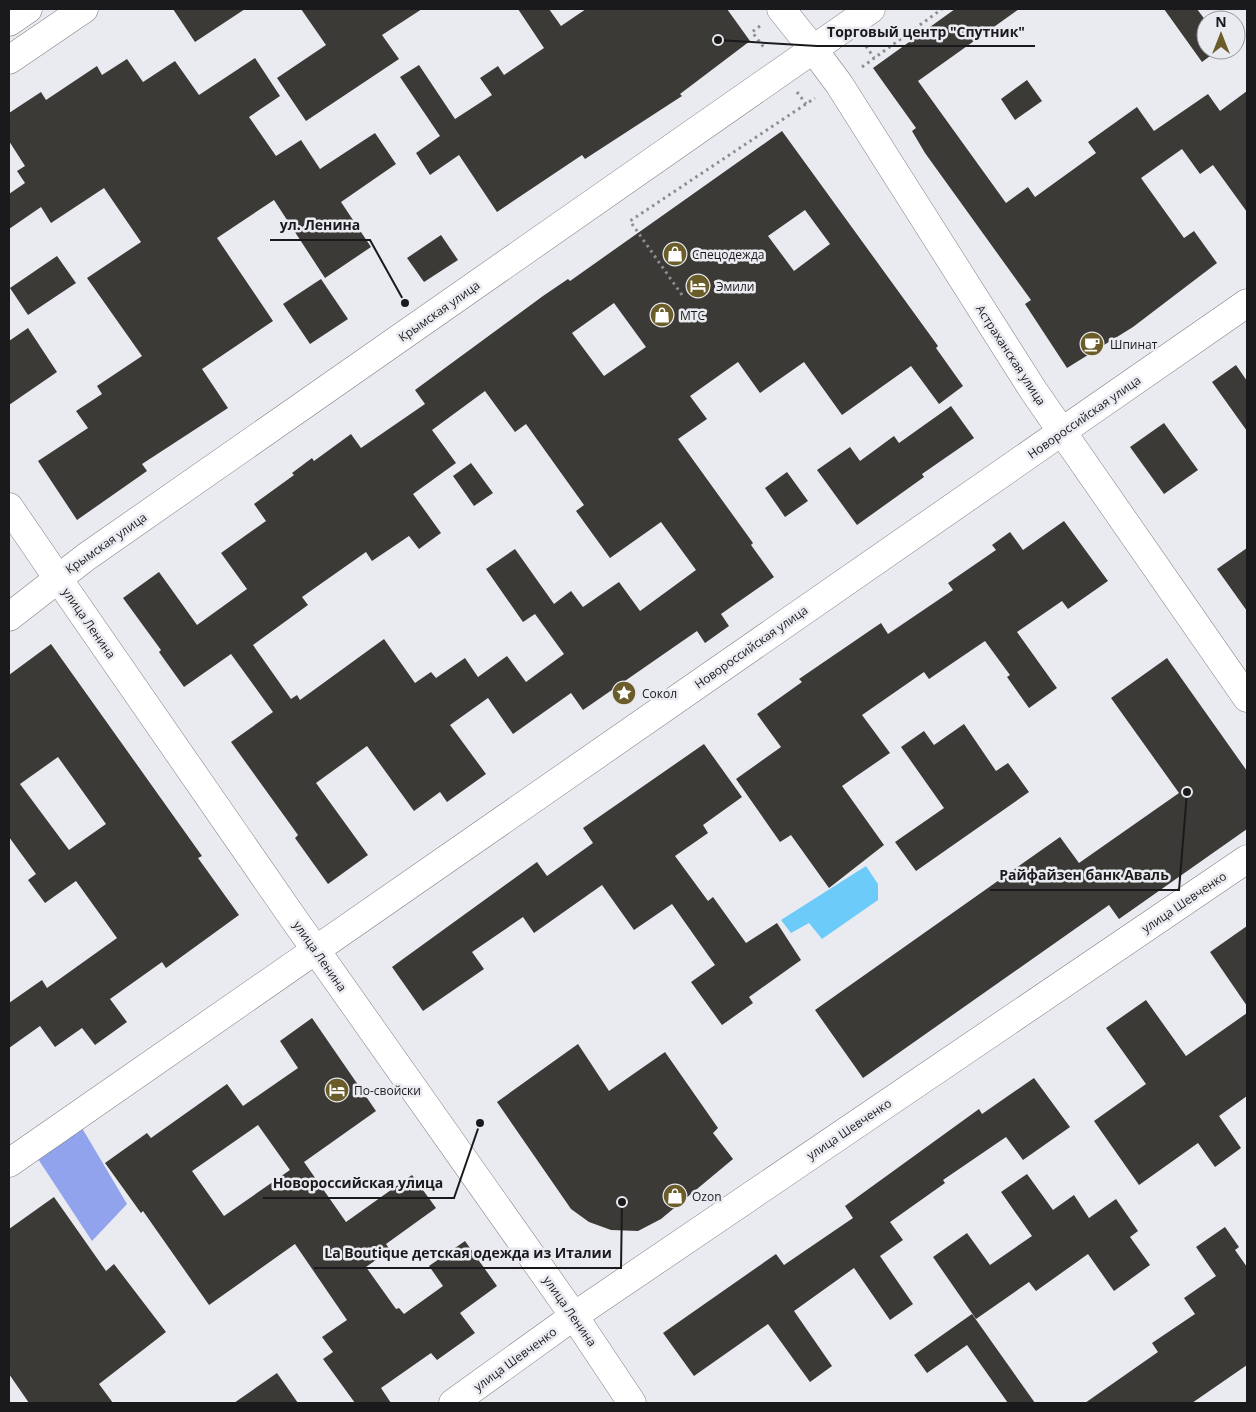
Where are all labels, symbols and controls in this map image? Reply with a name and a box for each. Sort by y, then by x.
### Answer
north arrow [1196,10,1246,60]
text: N [1215,12,1227,31]
callout: Торговый центр "Спутник" [817,17,1035,46]
text: Торговый центр "Спутник" [827,22,1025,41]
callout: ул. Ленина [270,211,370,240]
text: ул. Ленина [280,215,360,234]
shop icon: Спецодежда [662,241,688,267]
place label: Спецодежда [692,246,765,263]
hotel icon: Эмили [685,273,711,299]
street label: Крымская улица [395,277,483,345]
place label: Эмили [716,278,755,295]
street label: Астраханская улица [972,301,1050,409]
shop icon: МТС [649,302,675,328]
place label: МТС [680,307,705,324]
cafe icon: Шпинат [1079,331,1105,357]
place label: Шпинат [1110,336,1158,353]
street label: Новороссийская улица [1024,371,1144,463]
street label: Крымская улица [62,509,150,577]
street label: улица Ленина [58,584,120,662]
street label: Новороссийская улица [691,601,811,693]
place icon: Сокол [611,680,637,706]
place label: Сокол [642,685,677,702]
callout: Райфайзен банк Аваль [990,861,1179,890]
text: Райфайзен банк Аваль [999,865,1169,884]
street label: улица Шевченко [1138,867,1230,937]
street label: улица Ленина [289,917,351,995]
hotel icon: По-свойски [324,1077,350,1103]
place label: По-свойски [354,1082,421,1099]
street label: улица Шевченко [803,1094,895,1164]
callout: Новороссийская улица [263,1169,454,1198]
text: Новороссийская улица [273,1173,443,1192]
shop icon: Ozon [662,1183,688,1209]
place label: Ozon [692,1188,722,1205]
callout: La Boutique детская одежда из Италии [314,1239,621,1268]
text: La Boutique детская одежда из Италии [324,1243,612,1262]
street label: улица Ленина [539,1272,601,1350]
street label: улица Шевченко [470,1323,560,1395]

